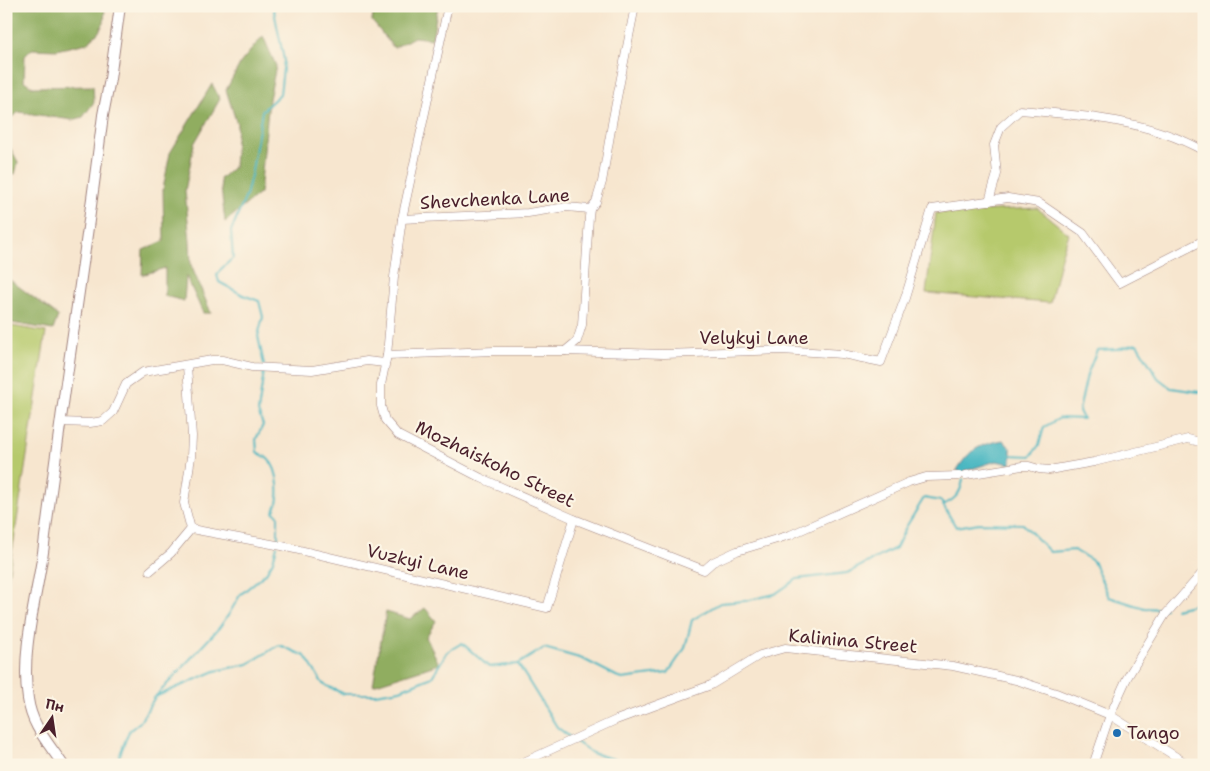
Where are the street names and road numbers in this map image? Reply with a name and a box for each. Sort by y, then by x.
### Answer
street label: Shevchenka Lane [419,183,571,215]
street label: Velykyi Lane [699,326,809,350]
street label: Mozhaiskoho Street [411,415,579,513]
street label: Vuzkyi Lane [364,539,472,585]
street label: Kalinina Street [788,623,919,659]

